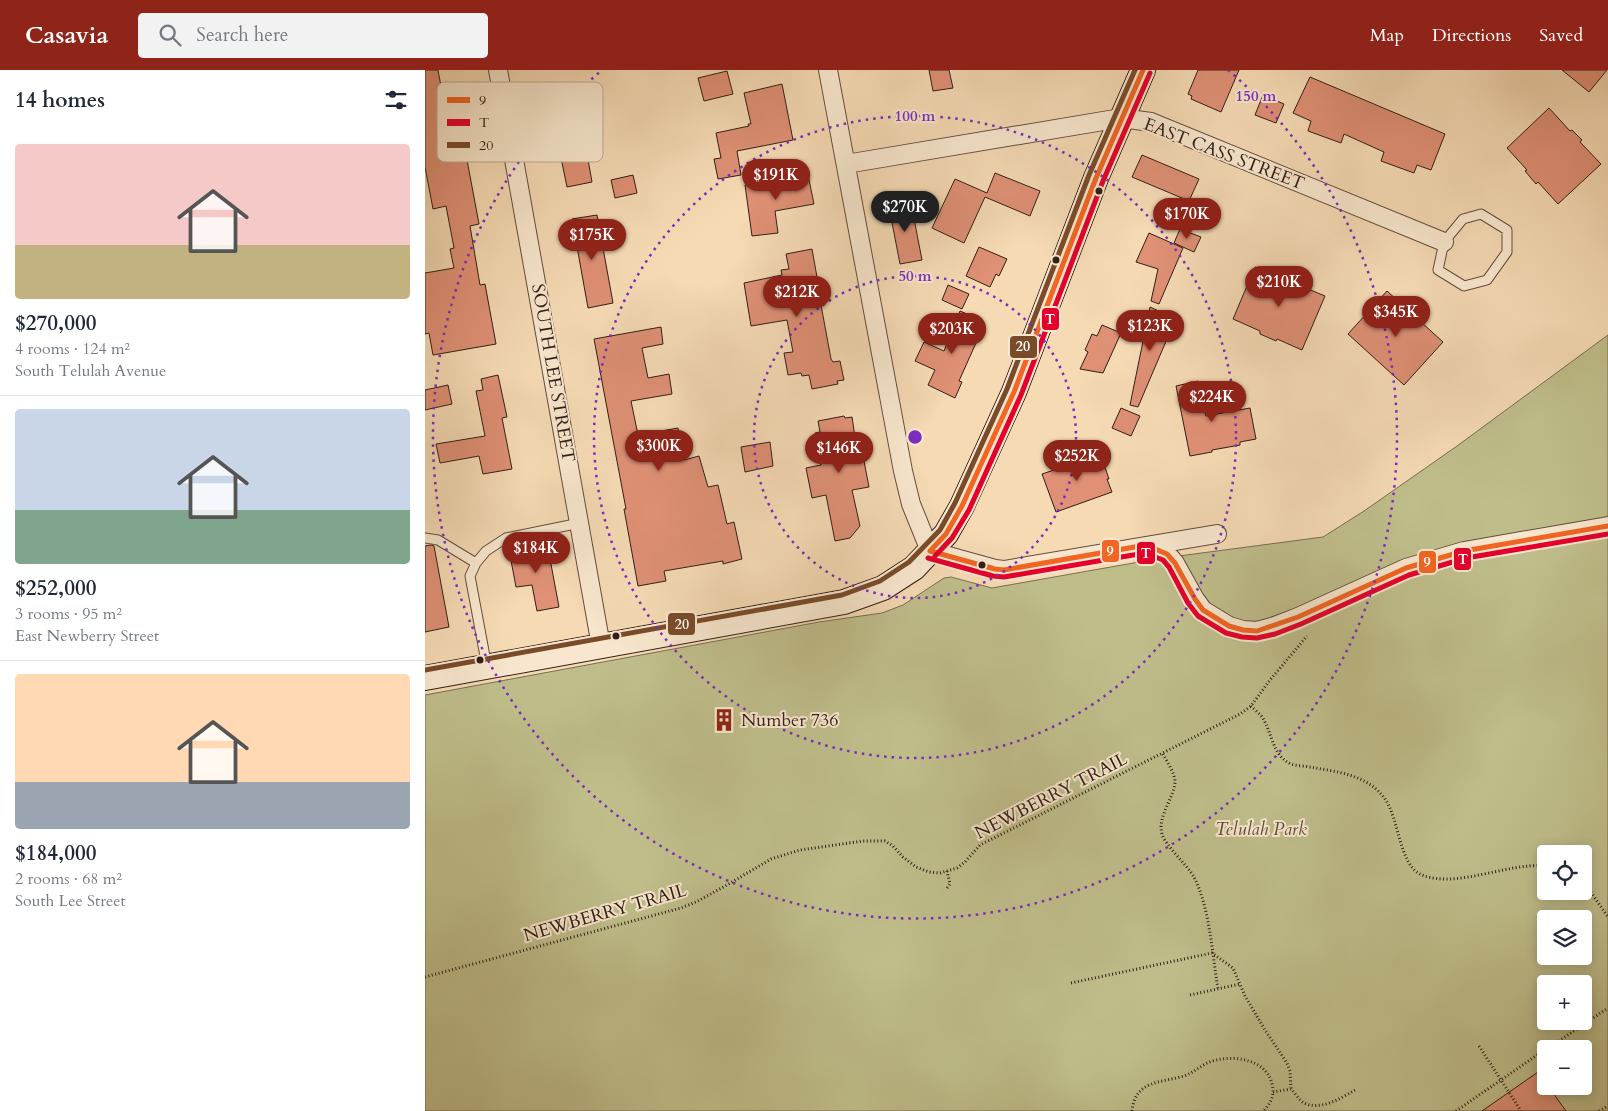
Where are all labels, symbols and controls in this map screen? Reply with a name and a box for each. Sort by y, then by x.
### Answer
search box [138,13,488,58]
text: Casavia [25,19,108,52]
icon: search [156,21,184,49]
text: Search here [196,22,288,48]
text: Map [1370,23,1404,48]
text: Directions [1432,23,1511,48]
text: Saved [1539,23,1583,48]
legend [437,82,603,162]
text: 14 homes [15,86,105,115]
icon: filters [382,86,410,114]
text: 150 m [1236,86,1277,106]
text: 9 [479,91,486,110]
text: 100 m [895,106,936,126]
street label: EAST CASS STREET [1140,112,1308,196]
text: T [479,113,489,132]
text: 20 [479,136,493,155]
pin: $191K [741,158,811,201]
text: $191K [753,164,799,186]
icon: home [168,176,258,266]
unlabelled marker [1094,186,1104,196]
pin: $270K [870,190,940,233]
text: $270K [882,196,928,218]
pin: $170K [1152,198,1222,240]
text: $170K [1164,203,1210,225]
pin: $175K [557,218,627,261]
text: $175K [569,224,615,246]
unlabelled marker [1051,255,1061,265]
text: 50 m [898,266,932,286]
pin: $210K [1244,266,1314,308]
text: $210K [1256,271,1302,293]
pin: $212K [762,276,832,318]
text: $212K [774,281,820,303]
street label: SOUTH LEE STREET [525,282,581,464]
pin: $345K [1361,296,1431,338]
text: $345K [1373,301,1419,323]
line badge: T [1041,307,1060,331]
text: $270,000 [15,309,96,338]
text: T [1045,310,1055,329]
pin: $123K [1115,310,1185,352]
pin: $203K [917,312,987,355]
text: $123K [1127,315,1173,337]
text: $203K [929,318,975,340]
line badge: 20 [1009,335,1038,359]
text: 20 [1016,337,1030,356]
text: 4 rooms · 124 m² [15,338,130,360]
text: South Telulah Avenue [15,360,166,382]
pin: $224K [1177,380,1247,423]
text: $224K [1189,386,1235,408]
centre of rings [906,428,924,446]
pin: $300K [624,430,694,472]
pin: $146K [804,432,874,474]
text: $300K [636,435,682,457]
text: $146K [816,437,862,459]
pin: $252K [1042,440,1112,482]
icon: home [168,442,258,532]
text: $252K [1054,445,1100,467]
pin: $184K [501,532,571,574]
text: $184K [513,537,559,559]
line badge: 9 [1101,539,1120,563]
line badge: T [1136,541,1156,565]
text: 9 [1106,542,1114,561]
text: T [1141,544,1151,563]
line badge: T [1453,547,1472,571]
line badge: 9 [1418,550,1437,574]
text: T [1458,550,1468,569]
text: 9 [1423,553,1431,572]
unlabelled marker [977,560,987,570]
text: $252,000 [15,574,96,603]
text: 3 rooms · 95 m² [15,603,122,625]
line badge: 20 [667,612,696,636]
text: 20 [675,615,689,634]
text: East Newberry Street [15,625,159,647]
unlabelled marker [611,631,621,641]
unlabelled marker [475,655,485,665]
icon: home [168,707,258,797]
building icon: Number 736 [711,707,737,733]
place label: Number 736 [741,708,838,733]
street label: NEWBERRY TRAIL [970,747,1132,845]
park label: Telulah Park [1215,817,1307,842]
text: $184,000 [15,839,96,868]
map controls [1537,845,1592,1095]
button: locate [1537,845,1592,900]
text: 2 rooms · 68 m² [15,868,122,890]
street label: NEWBERRY TRAIL [521,878,689,948]
text: South Lee Street [15,890,126,912]
button: layers [1537,910,1592,965]
button: + [1537,975,1592,1030]
button: − [1537,1040,1592,1095]

